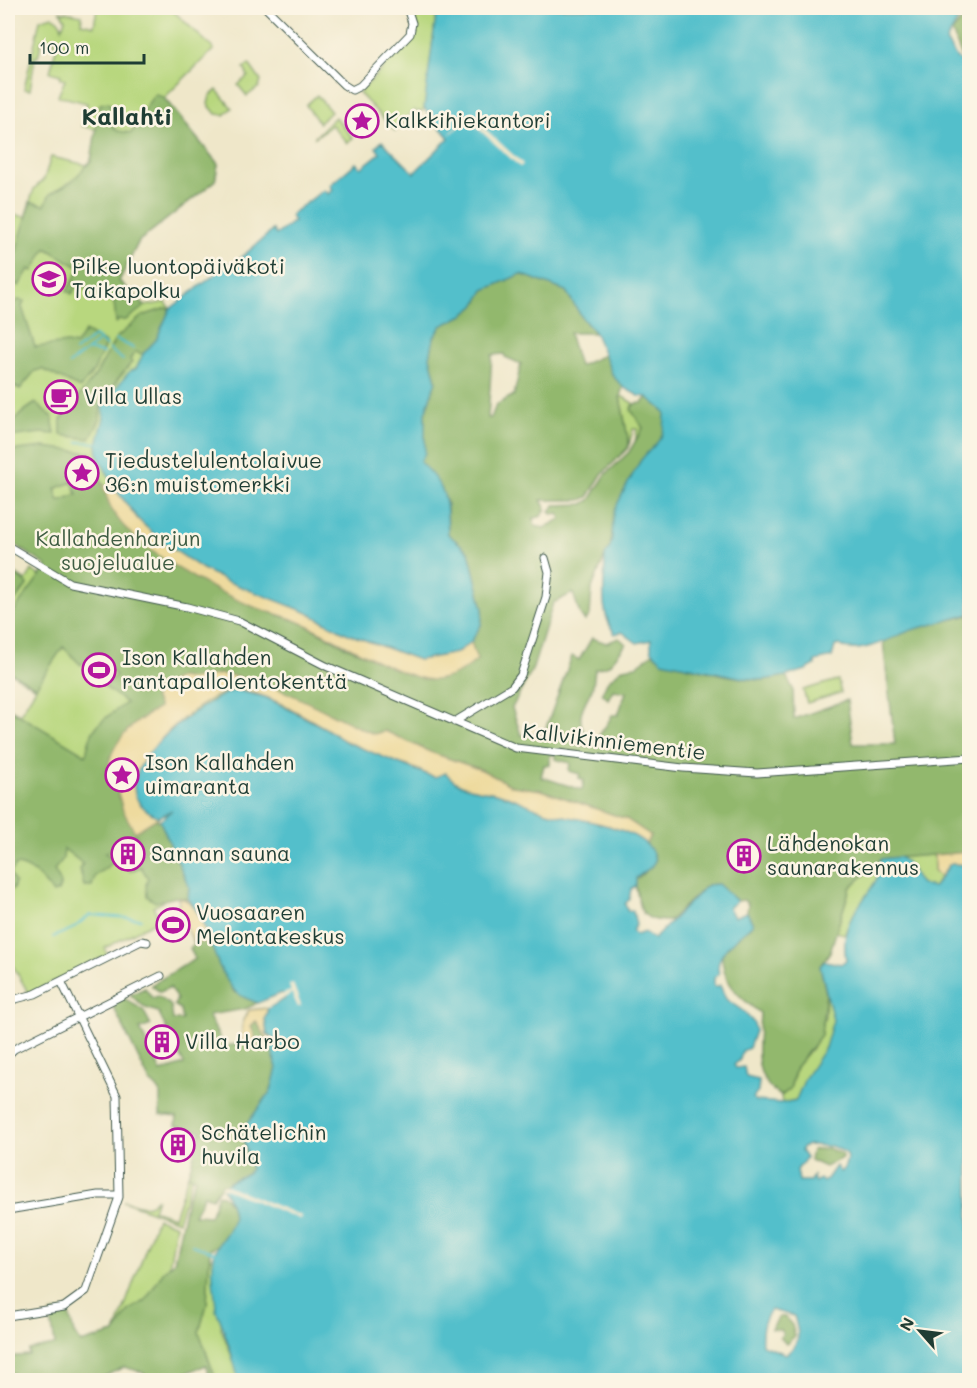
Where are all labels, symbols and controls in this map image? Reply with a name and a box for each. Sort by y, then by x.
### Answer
scale bar [30,27,144,65]
text: 100 m [39,35,89,59]
district label: Kallahti [82,100,172,131]
place icon: Kalkkihiekantori [344,103,380,139]
place label: Kalkkihiekantori [385,106,551,133]
place label: Pilke luontopäiväkoti Taikapolku [72,252,285,303]
school or university icon: Pilke luontopäiväkoti Taikapolku [31,261,67,297]
cafe icon: Villa Ullas [43,379,79,415]
place label: Villa Ullas [84,382,182,409]
place label: Tiedustelulentolaivue 36:n muistomerkki [105,446,322,497]
place icon: Tiedustelulentolaivue 36:n muistomerkki [64,455,100,491]
park label: Kallahdenharjun suojelualue [36,524,200,575]
place label: Ison Kallahden rantapallolentokenttä [122,643,348,694]
sports icon: Ison Kallahden rantapallolentokenttä [81,652,117,688]
street label: Kallvikinniementie [521,716,707,765]
place label: Ison Kallahden uimaranta [145,748,294,799]
place icon: Ison Kallahden uimaranta [104,757,140,793]
place label: Lähdenokan saunarakennus [767,829,919,880]
building icon: Sannan sauna [110,836,146,872]
building icon: Lähdenokan saunarakennus [726,838,762,874]
place label: Sannan sauna [151,839,290,866]
place label: Vuosaaren Melontakeskus [196,898,345,949]
sports icon: Vuosaaren Melontakeskus [155,907,191,943]
building icon: Villa Harbo [144,1024,180,1060]
place label: Villa Harbo [185,1027,300,1054]
place label: Schätelichin huvila [201,1118,326,1169]
building icon: Schätelichin huvila [160,1127,196,1163]
north arrow [890,1301,950,1361]
text: N [894,1313,918,1334]

